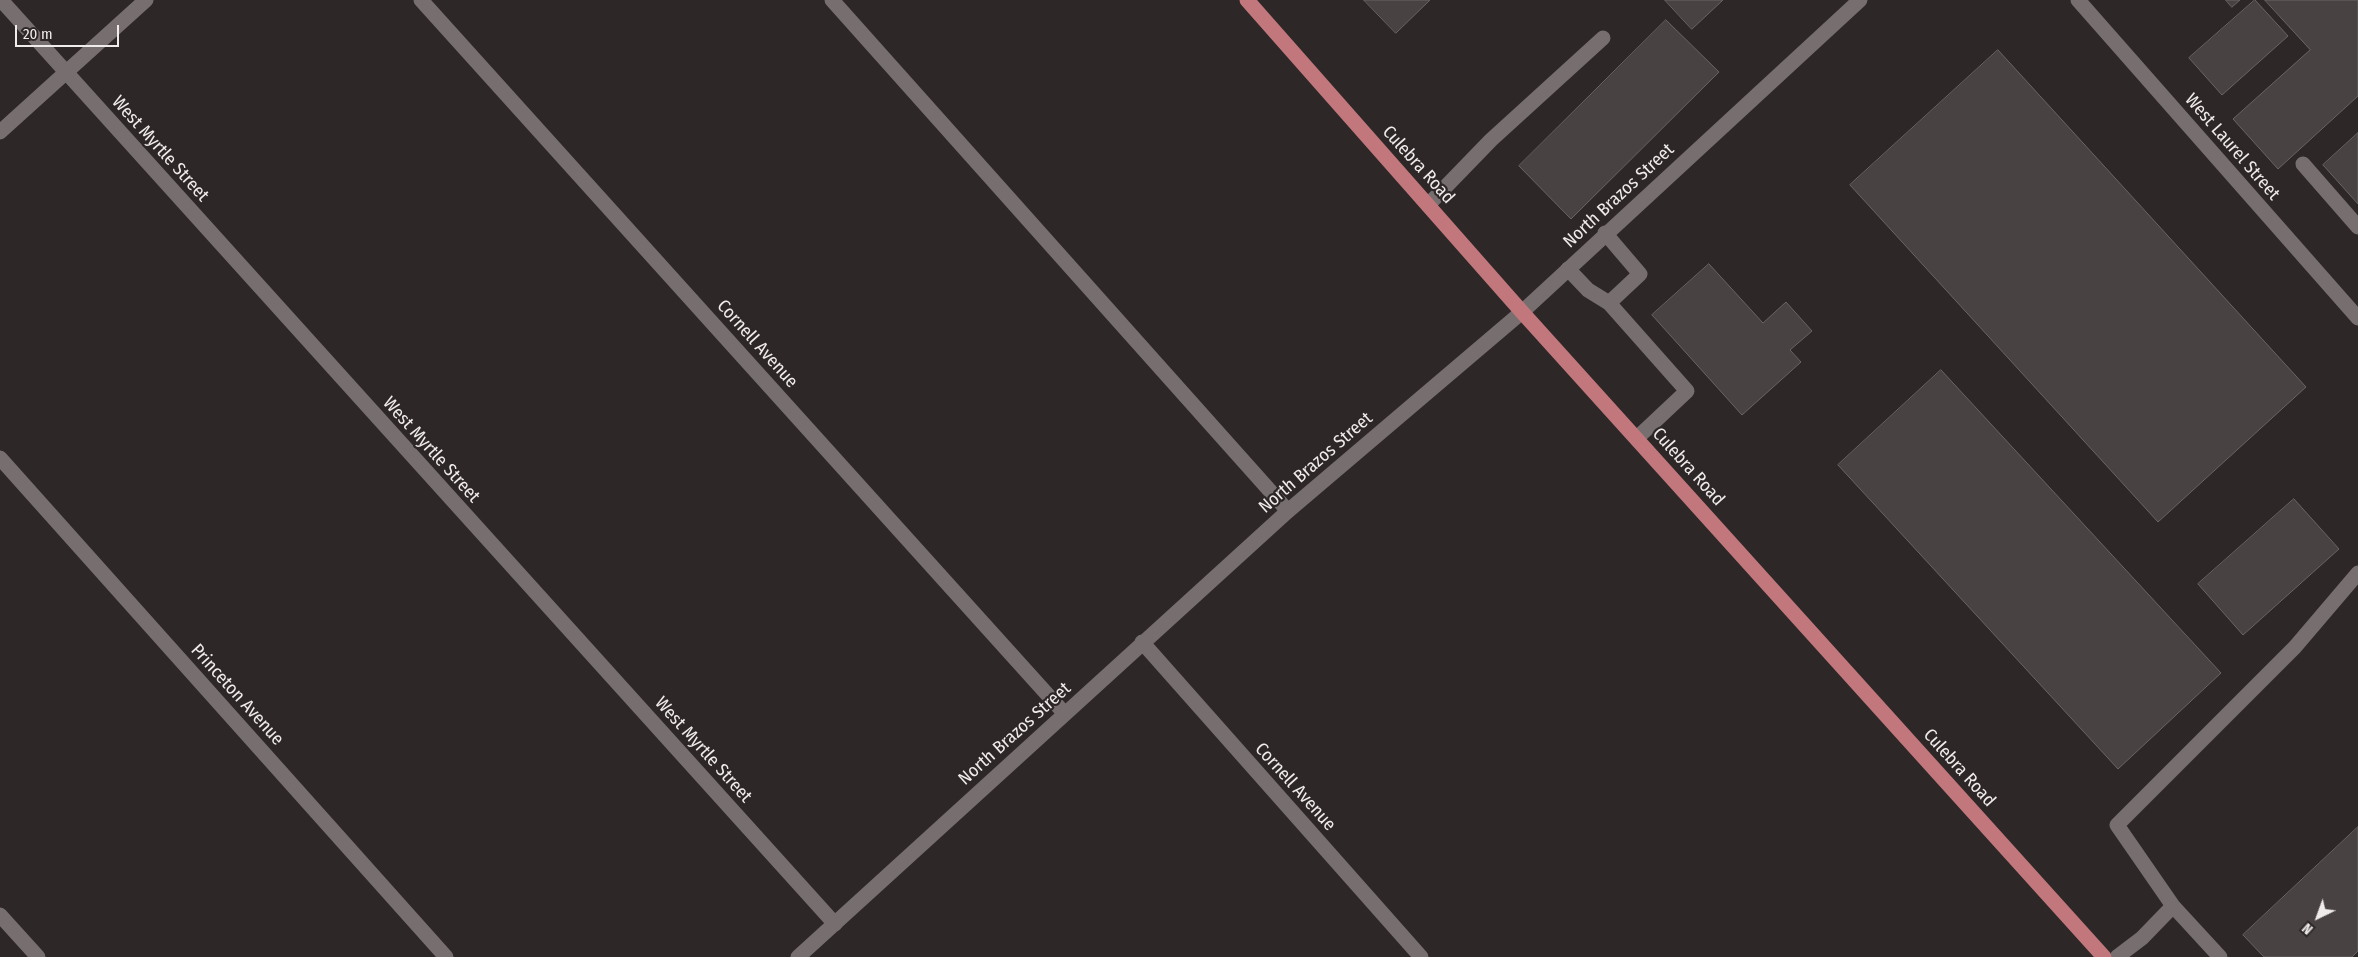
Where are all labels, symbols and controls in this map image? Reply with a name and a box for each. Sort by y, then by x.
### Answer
scale bar [18,15,121,47]
text: 20 m [23,25,53,43]
street label: West Laurel Street [2180,89,2284,205]
street label: West Myrtle Street [107,92,213,206]
street label: Culebra Road [1377,122,1459,208]
street label: North Brazos Street [1559,139,1679,253]
street label: Cornell Avenue [712,296,802,392]
street label: West Myrtle Street [378,393,484,507]
street label: North Brazos Street [1255,408,1377,518]
street label: Culebra Road [1647,424,1729,510]
street label: Princeton Avenue [186,640,288,750]
street label: North Brazos Street [955,678,1075,790]
street label: West Myrtle Street [650,693,756,807]
street label: Culebra Road [1918,725,2000,811]
street label: Cornell Avenue [1250,739,1340,835]
north arrow [2293,892,2343,942]
text: N [2299,919,2316,938]

